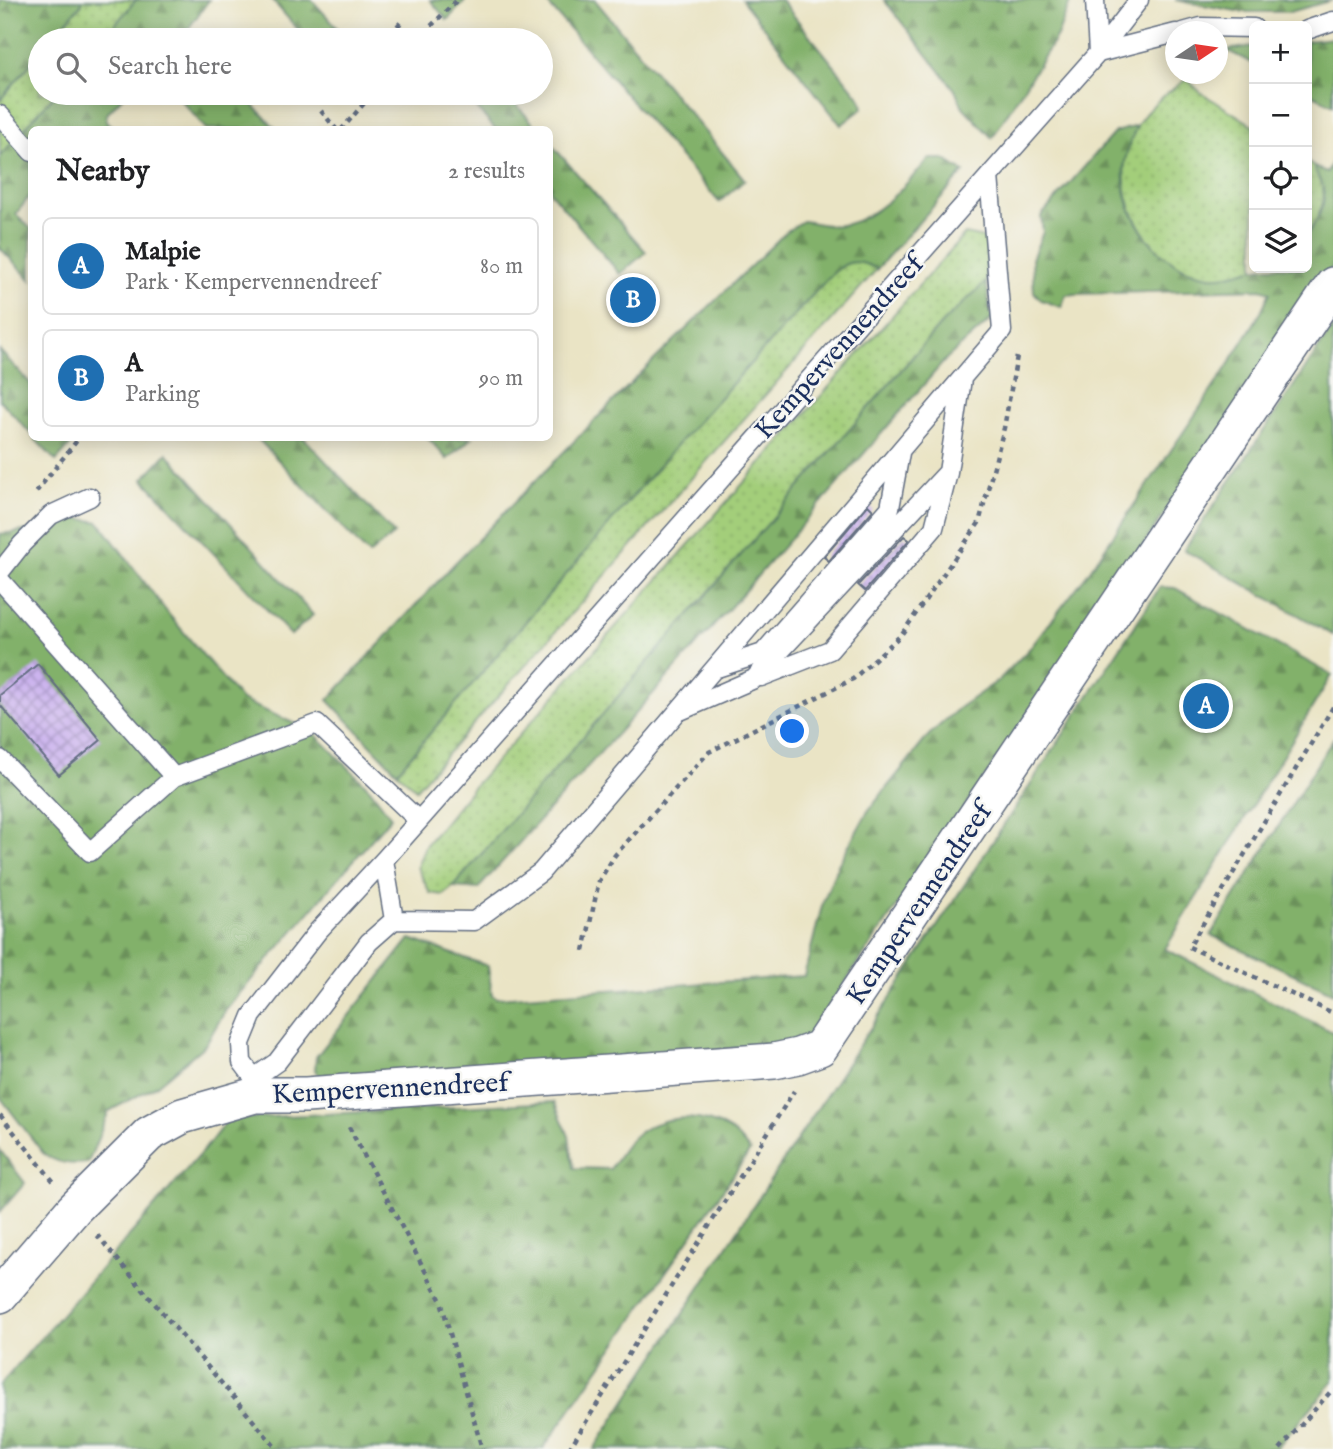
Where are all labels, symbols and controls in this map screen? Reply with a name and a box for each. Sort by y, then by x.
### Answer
north arrow [1165,21,1228,84]
map controls [1249,21,1312,273]
button: + [1249,21,1312,84]
search box [28,28,553,105]
icon: search [52,48,90,86]
text: Search here [108,50,232,83]
button: − [1249,84,1312,147]
button: locate [1249,147,1312,210]
text: Nearby [56,153,149,191]
text: 2 results [448,157,525,186]
button: layers [1249,210,1312,273]
text: Malpie [125,235,201,268]
street label: Kempervennendreef [748,244,935,447]
text: A [73,252,89,281]
text: 80 m [480,252,523,281]
text: Park · Kempervennendreef [125,268,378,297]
pin: B [610,274,656,326]
text: A [125,347,143,380]
text: B [73,364,89,393]
text: 90 m [479,364,523,393]
text: Parking [125,380,200,409]
pin: A [1183,680,1229,732]
your location [775,714,809,748]
street label: Kempervennendreef [839,792,1004,1012]
street label: Kempervennendreef [271,1066,514,1113]

